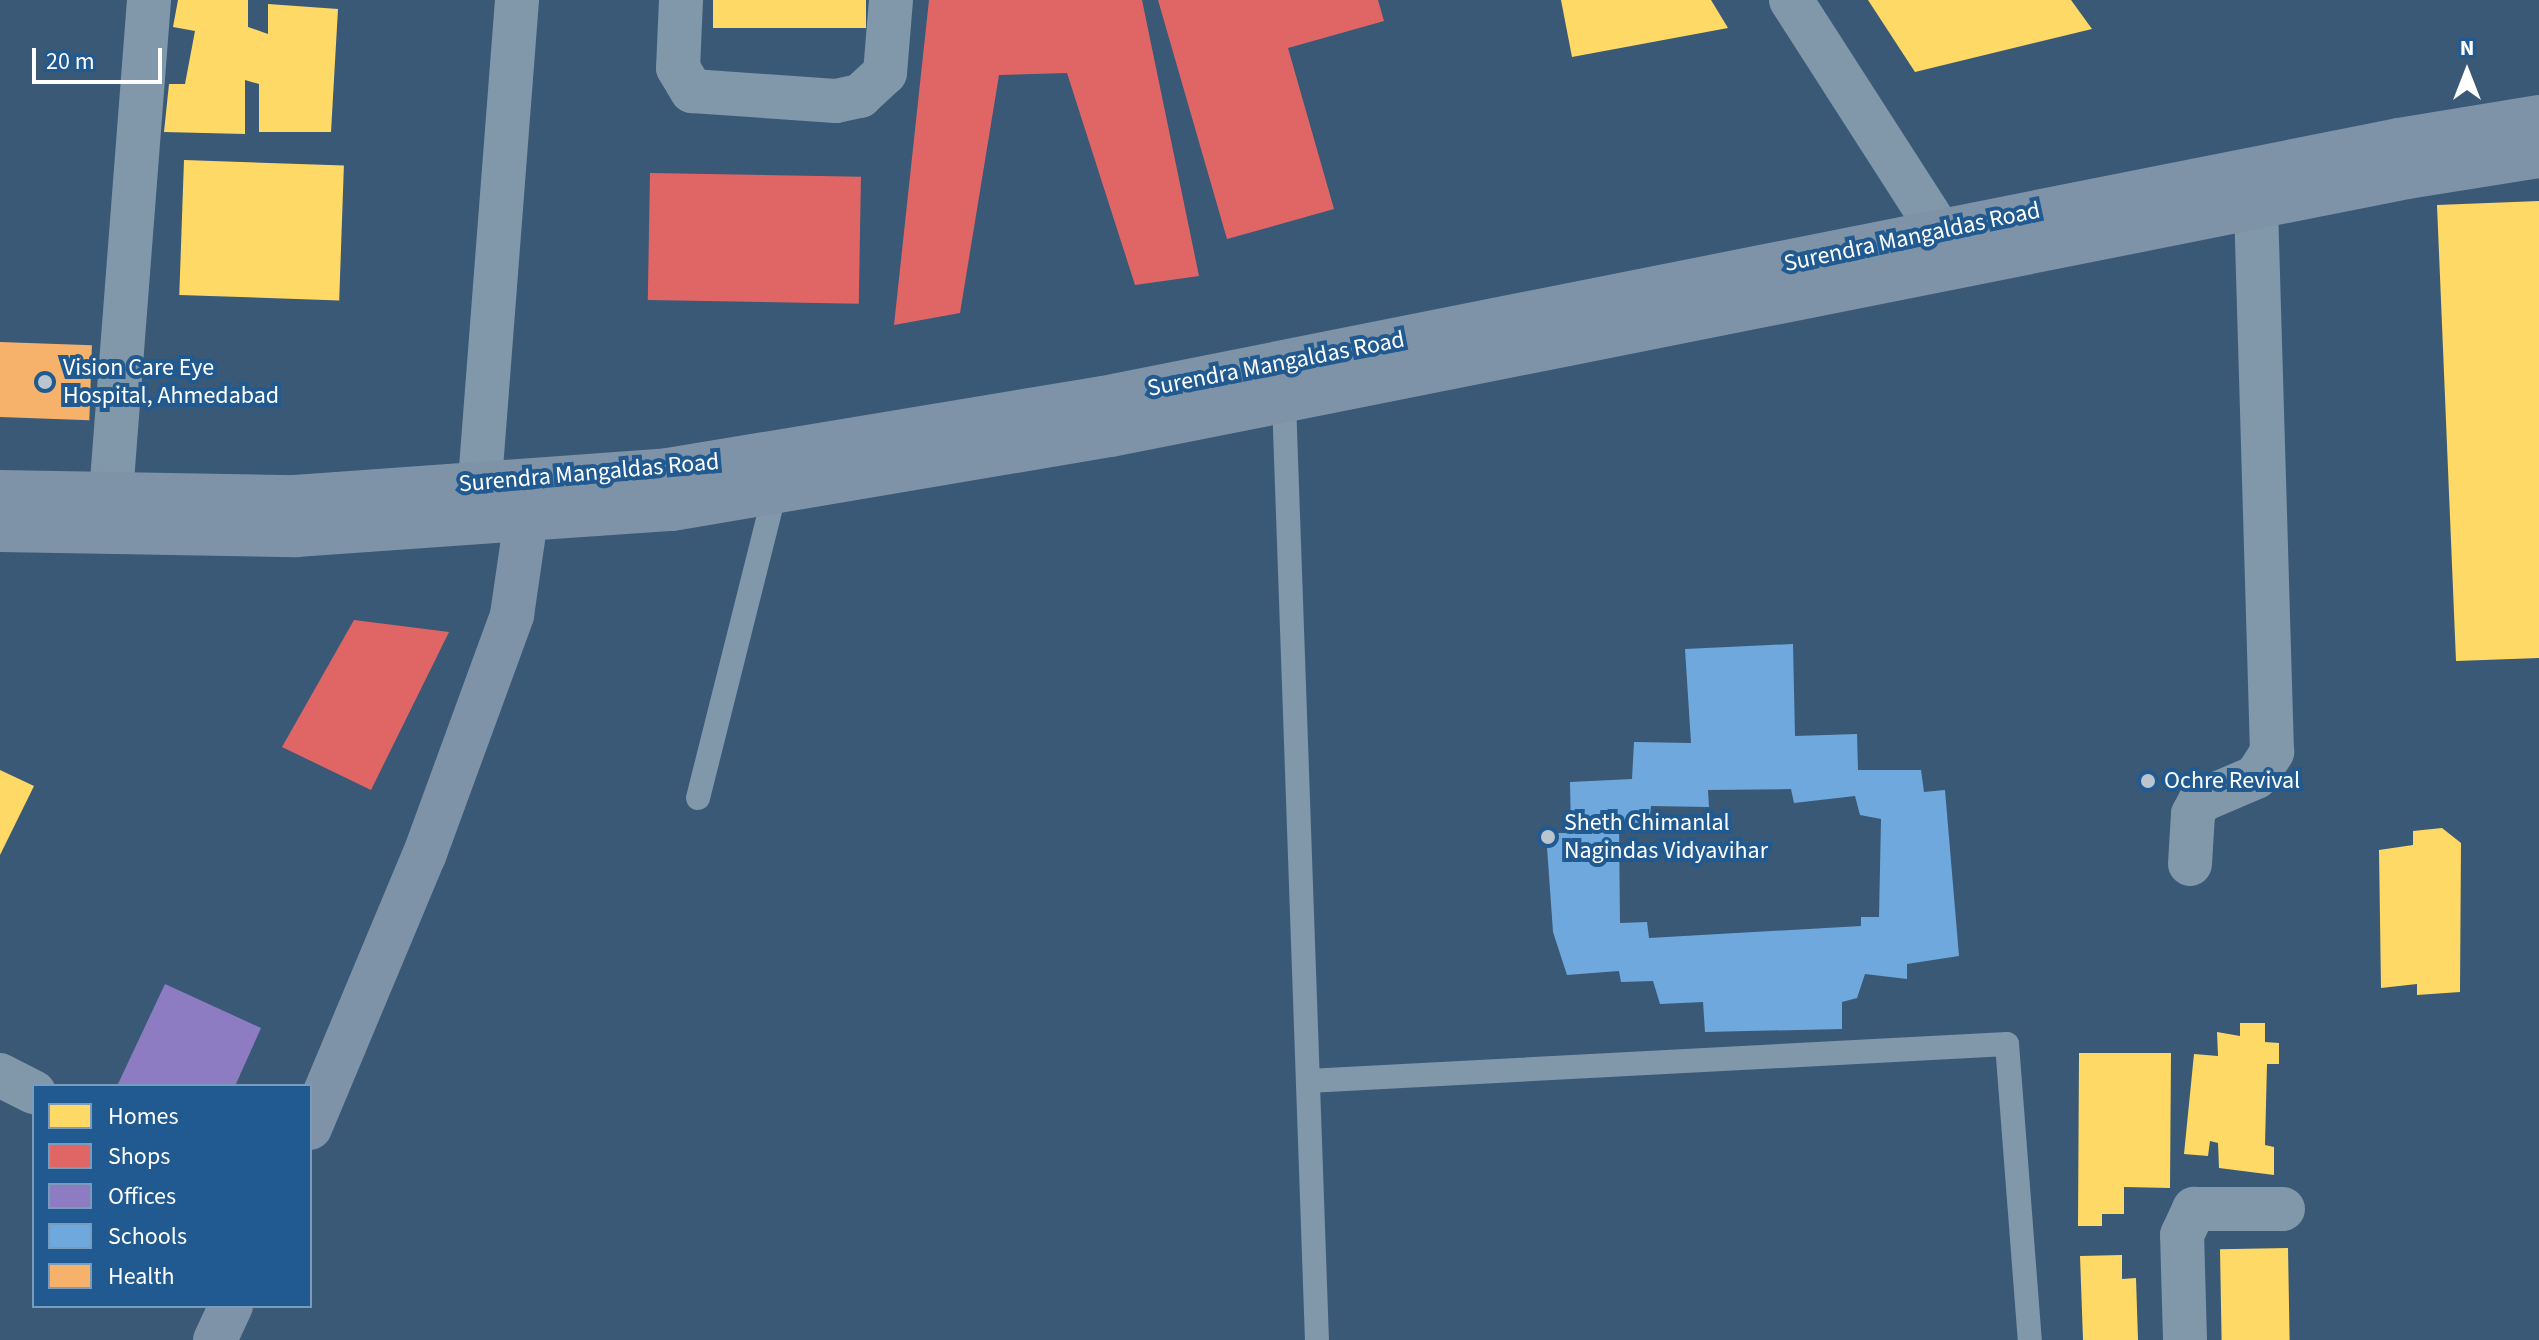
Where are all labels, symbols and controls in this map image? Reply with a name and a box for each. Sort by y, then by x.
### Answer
scale bar [36,32,166,82]
north arrow [2427,32,2507,112]
text: N [2460,32,2474,64]
text: 20 m [46,44,95,79]
street label: Surendra Mangaldas Road [1781,196,2043,278]
street label: Surendra Mangaldas Road [1145,325,1407,403]
place label: Vision Care Eye Hospital, Ahmedabad [63,354,279,410]
marker: Vision Care Eye Hospital, Ahmedabad [34,371,56,393]
street label: Surendra Mangaldas Road [458,447,720,499]
place label: Ochre Revival [2164,767,2300,795]
marker: Ochre Revival [2139,772,2157,790]
place label: Sheth Chimanlal Nagindas Vidyavihar [1564,809,1768,865]
marker: Sheth Chimanlal Nagindas Vidyavihar [1539,828,1557,846]
legend [32,1084,312,1308]
text: Homes [108,1099,179,1134]
text: Shops [108,1139,170,1174]
text: Offices [108,1179,176,1214]
text: Schools [108,1219,187,1254]
text: Health [108,1259,175,1294]

